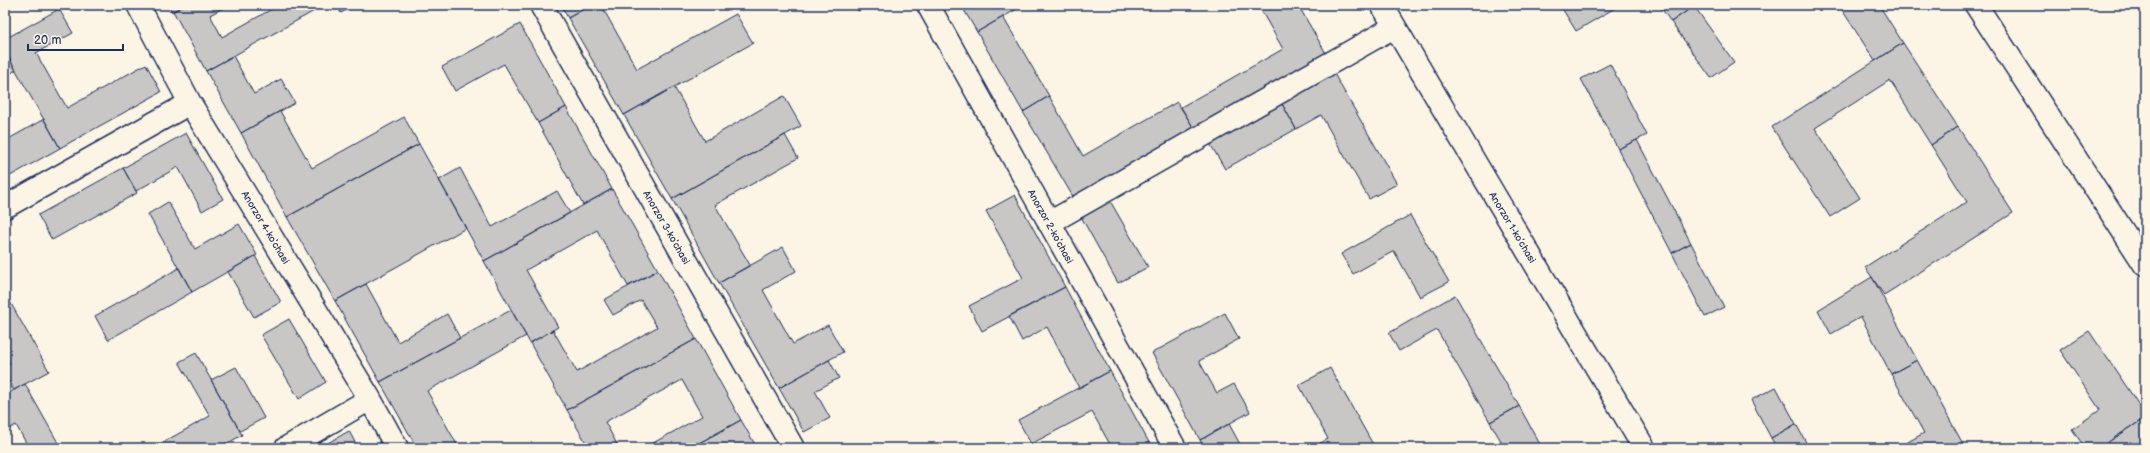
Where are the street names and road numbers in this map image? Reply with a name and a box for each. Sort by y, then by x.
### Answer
street label: Аnorzor 2-koʼchasi [1024,186,1075,266]
street label: Аnorzor 4-koʼchasi [238,188,292,266]
street label: Аnorzor 3-koʼchasi [640,188,692,267]
street label: Аnorzor 1-koʼchasi [1486,189,1538,265]

